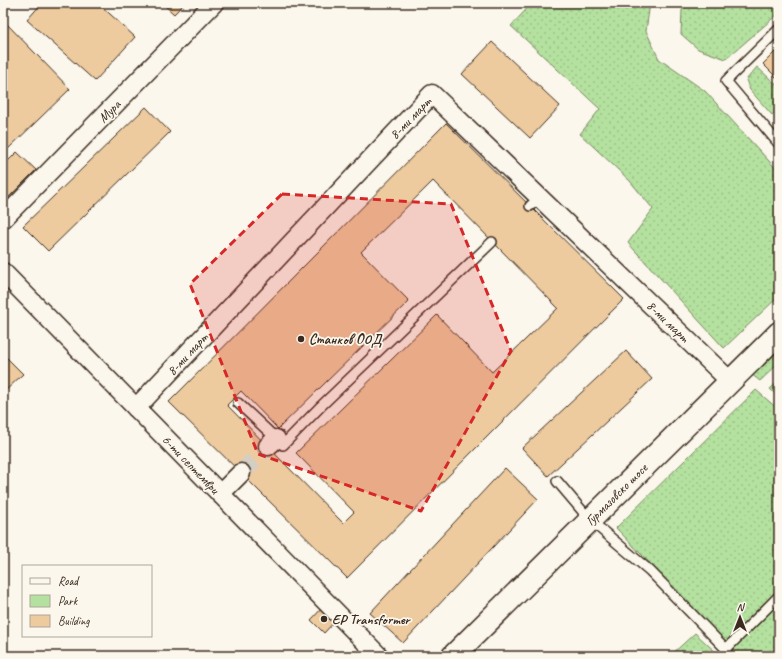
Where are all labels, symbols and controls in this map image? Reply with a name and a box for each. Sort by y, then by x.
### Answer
street label: 8-ми март [386,93,435,143]
street label: Мура [94,95,125,126]
street label: 8-ми март [643,297,693,346]
street label: 8-ми март [163,329,212,379]
place label: Станков ООД [309,331,383,348]
marker: Станков ООД [296,334,306,344]
street label: 6-ти септември [158,431,224,498]
street label: Гурмазовско шосе [582,459,652,529]
legend [22,565,152,637]
text: Road [58,573,80,589]
text: Park [58,593,79,609]
north arrow [720,597,760,637]
text: N [737,600,746,614]
place label: EP Transformer [332,611,412,628]
text: Building [58,613,90,629]
marker: EP Transformer [319,614,329,624]

